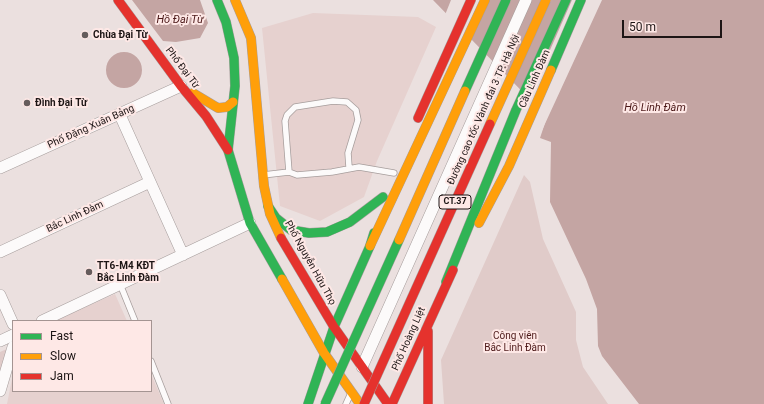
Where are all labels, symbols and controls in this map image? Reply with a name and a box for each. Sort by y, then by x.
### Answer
scale bar [624,12,724,38]
water label: Hồ Đại Từ [156,13,204,27]
text: 50 m [629,20,656,34]
place label: Chùa Đại Từ [93,29,148,41]
marker: Chùa Đại Từ [80,30,90,40]
street label: Đường cao tốc Vành đai 3 TP. Hà Nội [445,33,523,187]
street label: Phố Đại Từ [163,45,201,91]
street label: Cầu Linh Đàm [517,48,553,110]
place label: Đình Đại Từ [35,97,87,109]
marker: Đình Đại Từ [22,98,32,108]
water label: Hồ Linh Đàm [624,101,686,115]
street label: Phố Đặng Xuân Bảng [46,102,136,152]
road number: CT.37 [439,195,471,209]
street label: Bắc Linh Đàm [45,199,105,235]
street label: Phố Nguyễn Hữu Thọ [282,219,338,307]
place label: TT6-M4 KĐT Bắc Linh Đàm [97,260,159,284]
marker: TT6-M4 KĐT Bắc Linh Đàm [84,267,94,277]
street label: Phố Hoàng Liệt [390,305,428,373]
legend [12,320,152,392]
text: Fast [50,329,73,343]
park label: Công viên Bắc Linh Đàm [484,330,546,354]
text: Slow [50,349,76,363]
text: Jam [50,369,74,383]

